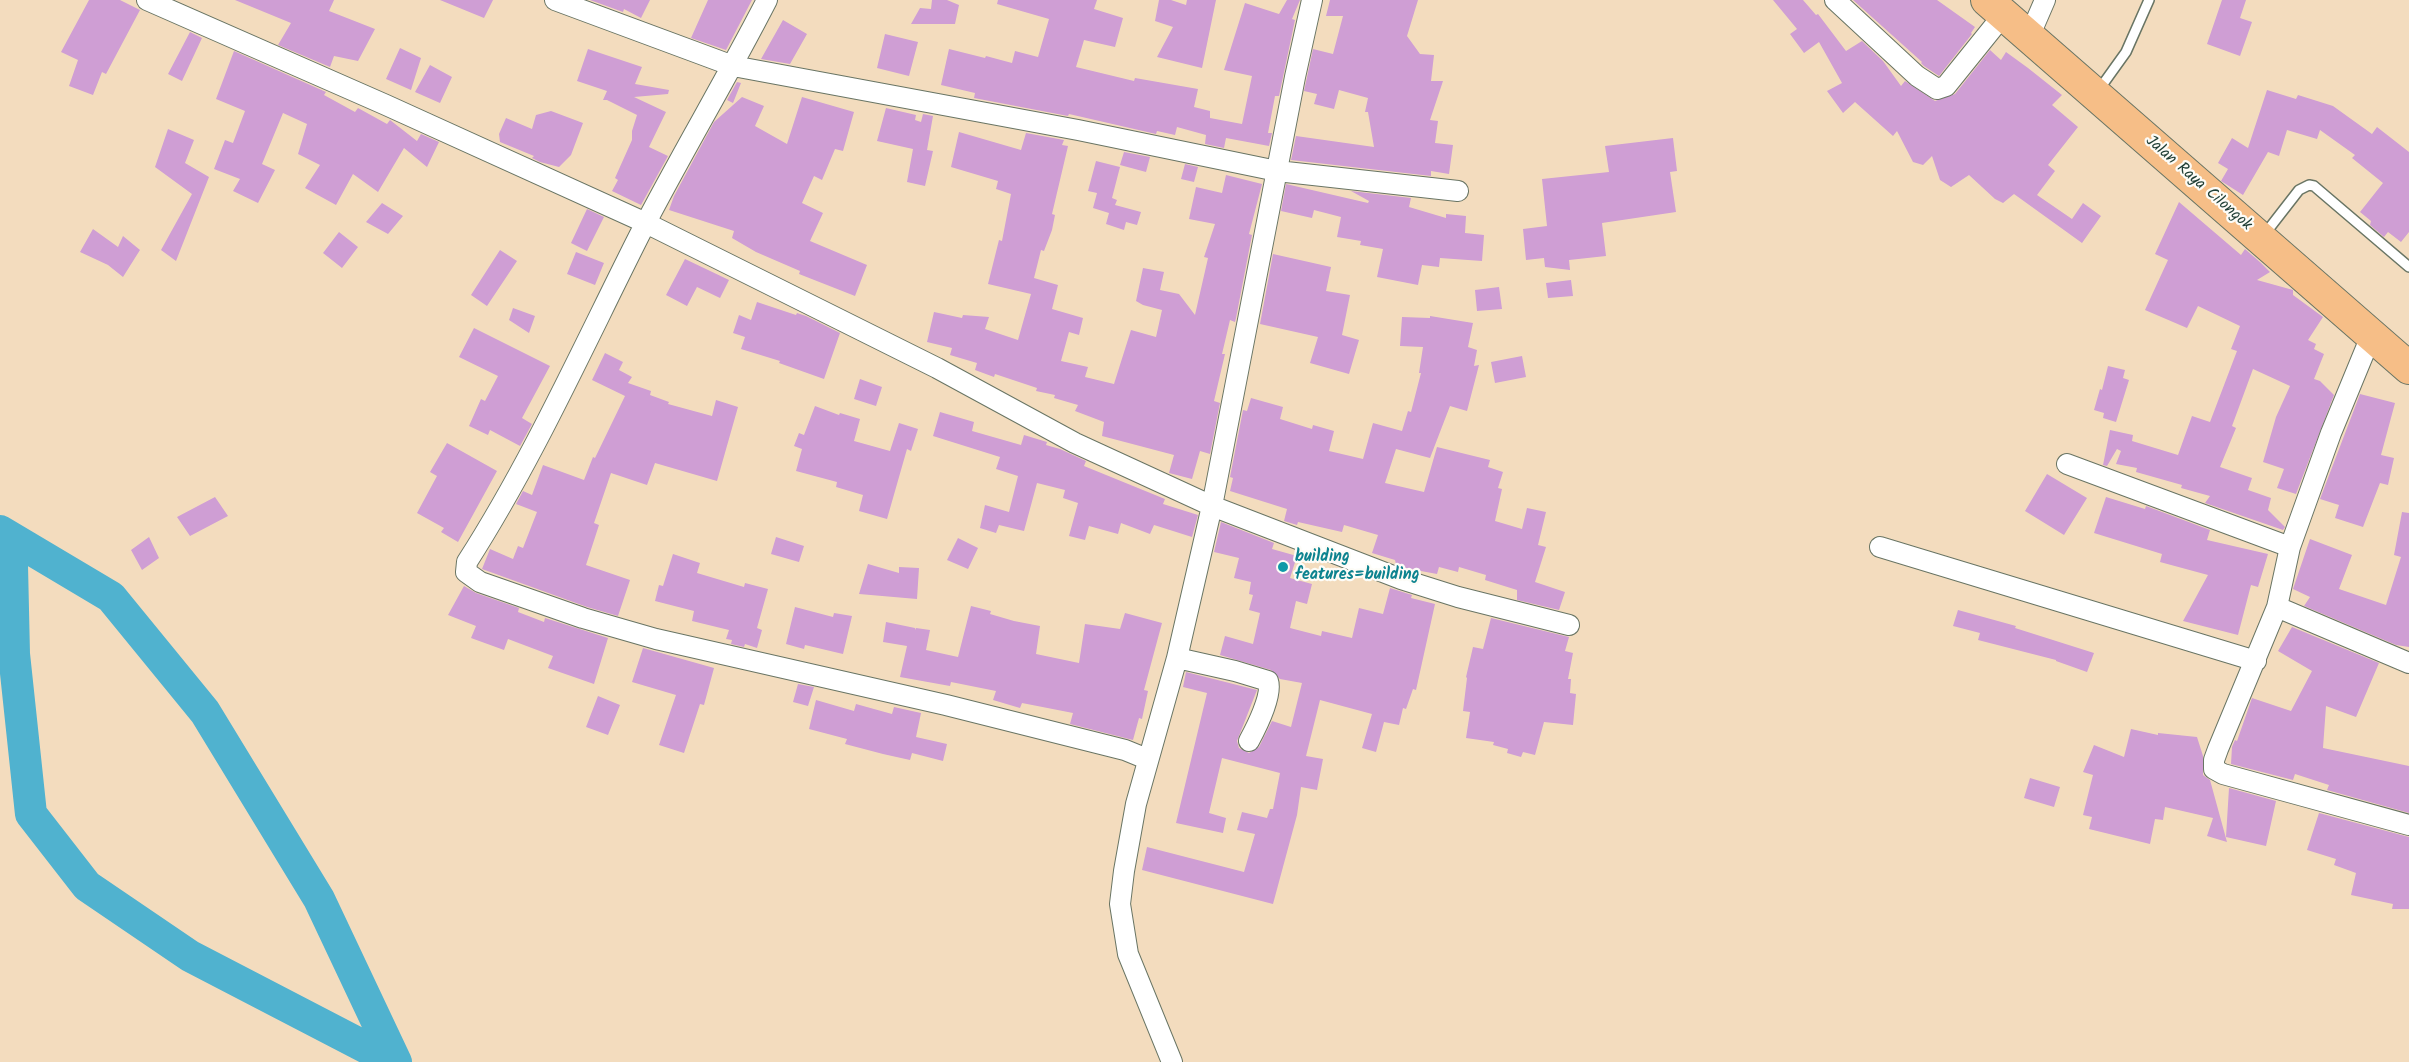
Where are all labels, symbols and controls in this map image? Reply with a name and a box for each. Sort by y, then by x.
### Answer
street label: Jalan Raya Cilongok [2141,132,2255,236]
place label: building features=building [1295,548,1419,586]
marker: building features=building [1276,560,1290,574]

